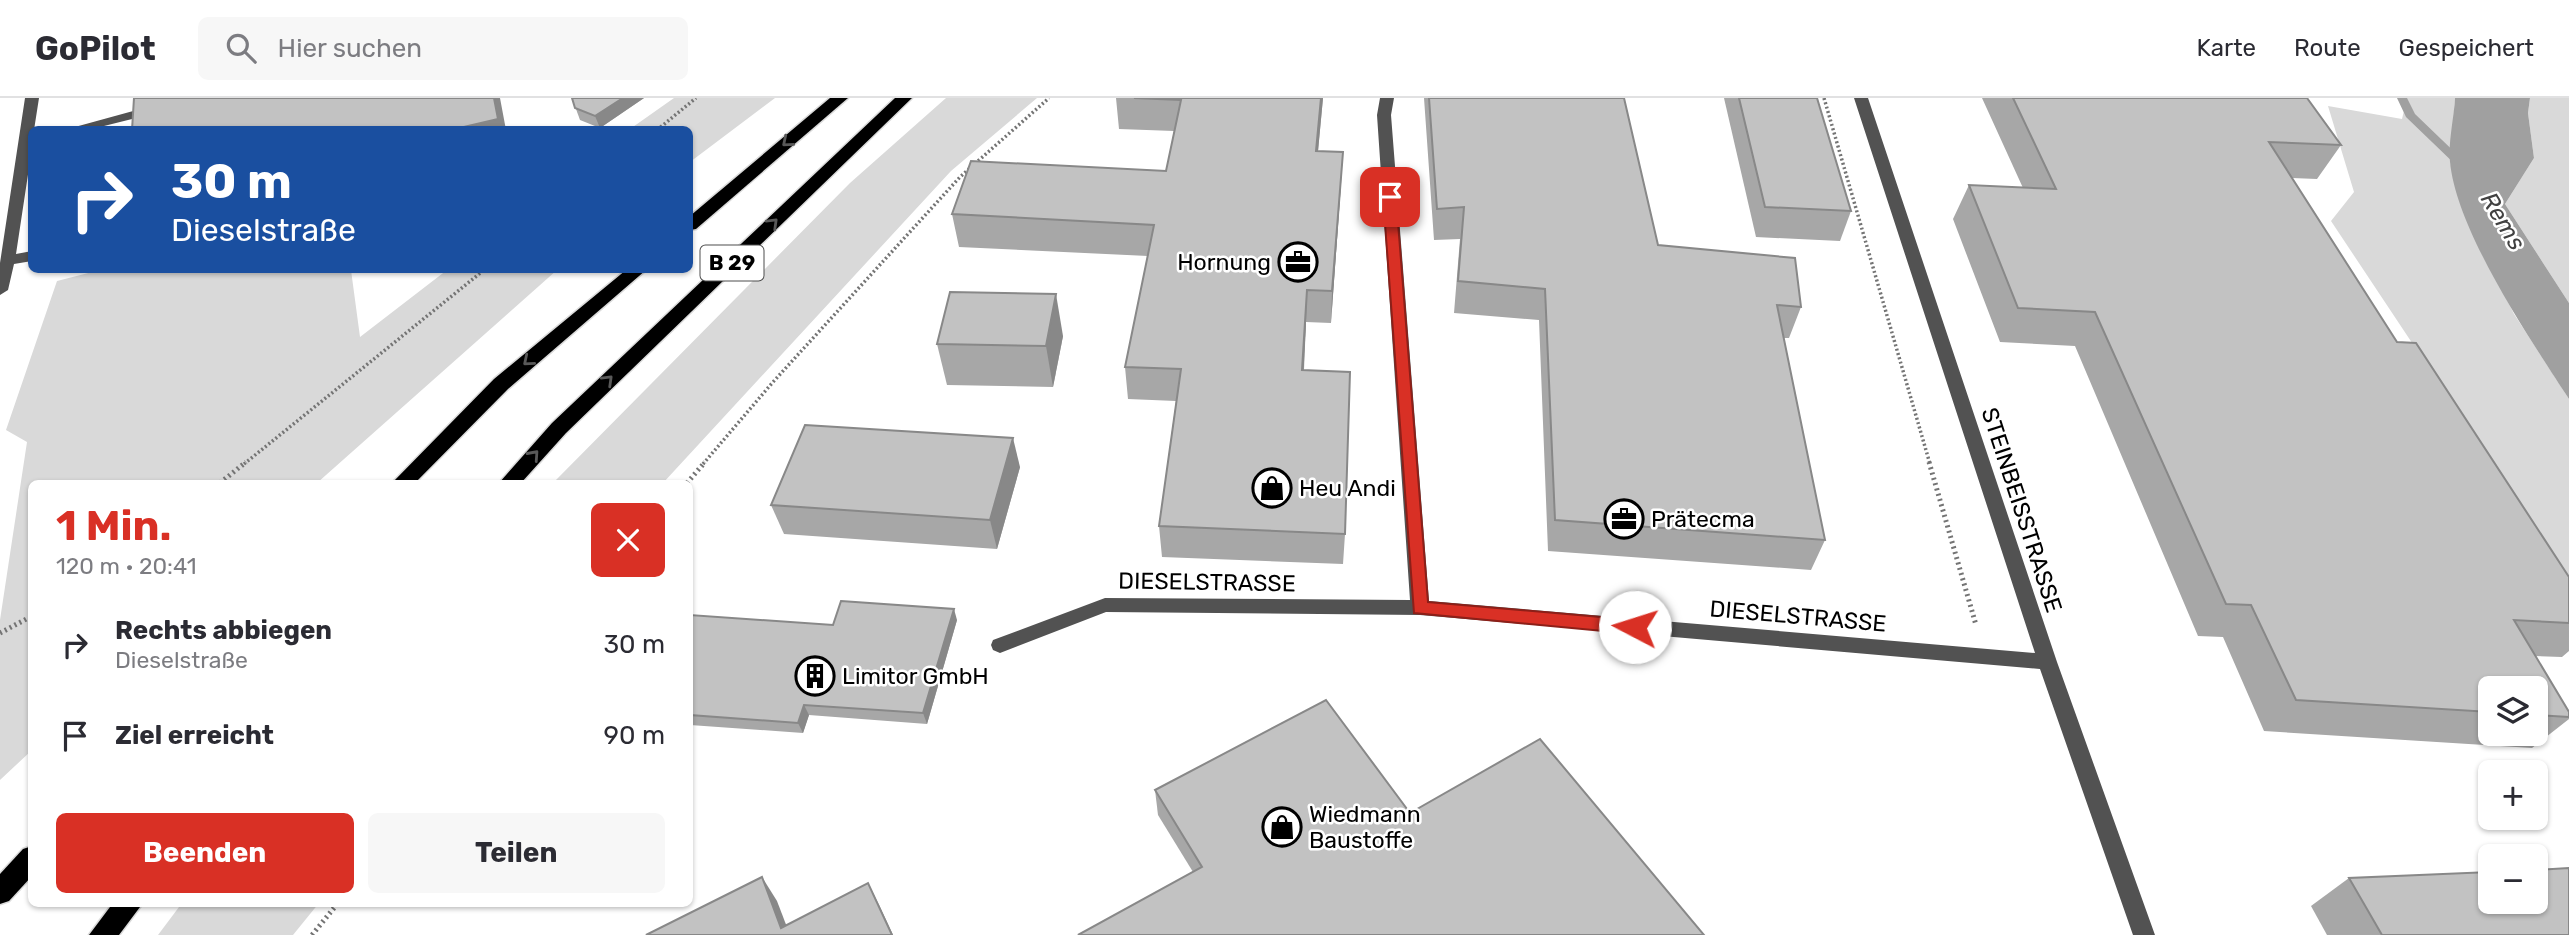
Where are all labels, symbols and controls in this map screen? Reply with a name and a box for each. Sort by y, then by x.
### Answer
search box [198,17,688,80]
text: GoPilot [35,29,156,68]
icon: search [222,29,260,67]
text: Hier suchen [278,33,422,64]
text: Karte [2197,34,2256,62]
text: Route [2294,34,2361,62]
text: Gespeichert [2399,34,2534,62]
one-way arrow [783,134,796,146]
text: 30 m [171,152,292,210]
icon: right [56,154,147,245]
pin [1360,167,1420,227]
icon: arrive [1371,178,1409,216]
water label: Rems [2475,187,2531,255]
text: Dieselstraße [171,211,356,249]
one-way arrow [765,219,778,232]
office icon: Hornung [1277,241,1319,283]
road number: B 29 [700,246,764,280]
place label: Hornung [1177,248,1271,276]
one-way arrow [524,353,537,365]
one-way arrow [600,376,613,389]
street label: STEINBEISSTRASSE [1976,404,2068,616]
one-way arrow [526,450,538,463]
shop icon: Heu Andi [1251,467,1293,509]
place label: Heu Andi [1299,474,1396,502]
office icon: Prätecma [1603,498,1645,540]
text: 1 Min. [56,501,172,551]
button: close [591,503,665,577]
place label: Prätecma [1651,505,1755,533]
text: 120 m · 20:41 [56,552,197,580]
street label: DIESELSTRASSE [1118,566,1296,598]
position arrow [1598,590,1672,664]
street label: DIESELSTRASSE [1708,594,1888,638]
text: Rechts abbiegen [115,615,332,646]
icon: right [56,626,94,664]
text: 30 m [603,629,665,660]
text: Dieselstraße [115,646,248,674]
building icon: Limitor GmbH [794,655,836,697]
place label: Limitor GmbH [842,662,989,690]
map controls [2478,676,2548,914]
button: layers [2478,676,2548,746]
icon: arrive [56,717,94,755]
text: Ziel erreicht [115,720,274,751]
text: 90 m [604,720,665,751]
button: + [2478,760,2548,830]
place label: Wiedmann Baustoffe [1309,800,1421,854]
shop icon: Wiedmann Baustoffe [1261,806,1303,848]
button: Beenden [56,813,354,893]
button: Teilen [368,813,665,893]
button: − [2478,844,2548,914]

